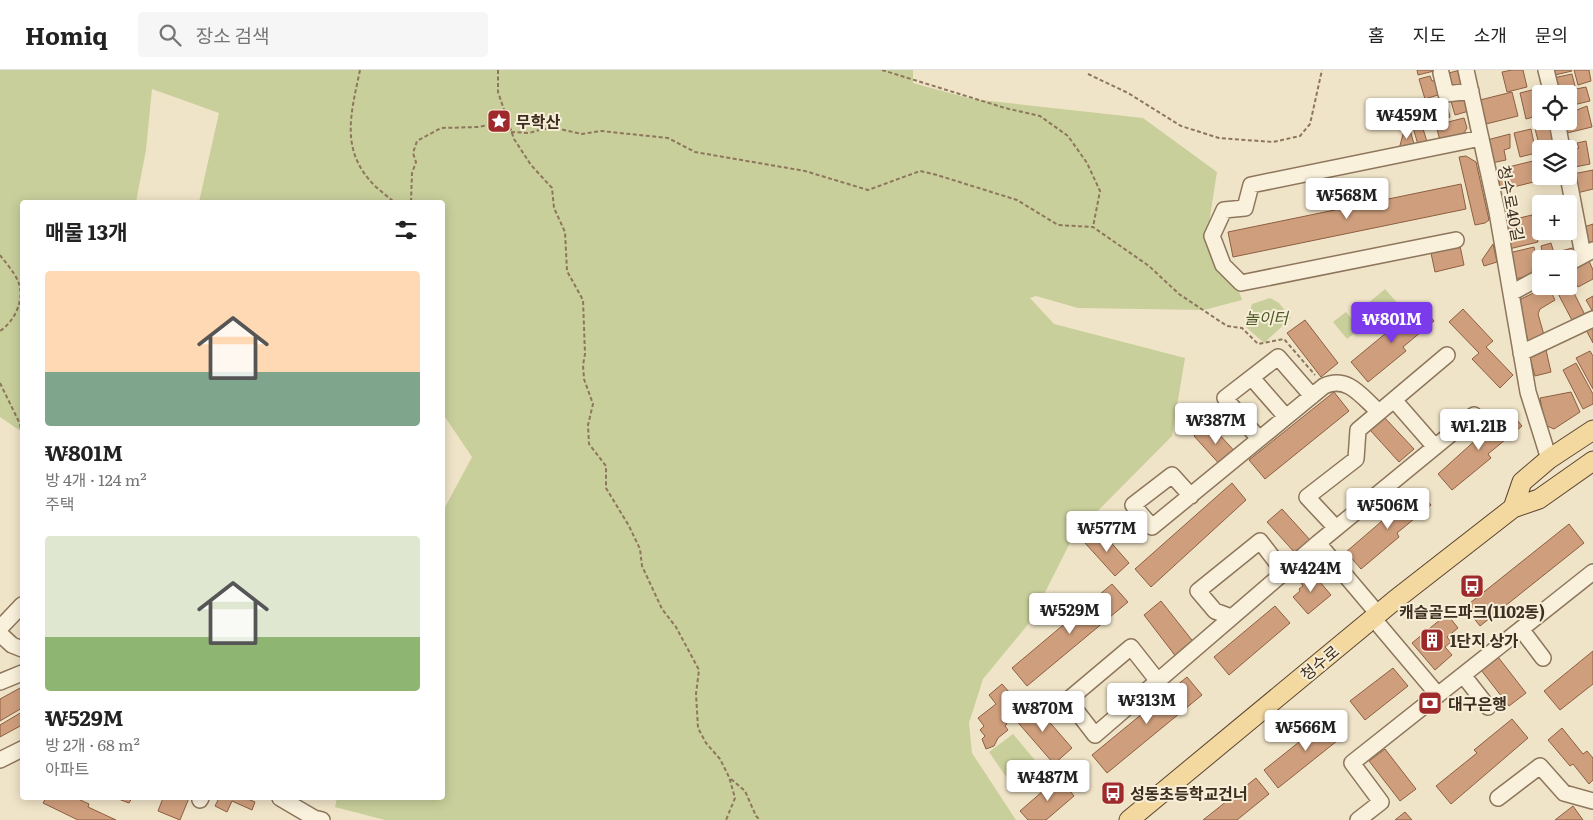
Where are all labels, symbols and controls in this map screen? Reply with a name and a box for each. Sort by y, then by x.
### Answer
search box [138,12,488,57]
text: Homiq [25,17,108,52]
icon: search [156,21,184,49]
text: 장소 검색 [196,21,270,49]
text: 홈 [1368,21,1385,48]
text: 지도 [1413,21,1446,48]
text: 소개 [1474,21,1507,48]
text: 문의 [1535,21,1568,48]
map controls [1532,85,1577,295]
button: locate [1532,85,1577,130]
pin: ₩459M [1372,98,1442,140]
text: ₩459M [1377,102,1437,126]
place icon: 무학산 [486,108,512,134]
place label: 무학산 [516,109,560,133]
button: layers [1532,140,1577,185]
street label: 청수로40길 [1493,163,1531,243]
pin: ₩568M [1312,178,1382,220]
text: ₩568M [1317,182,1377,206]
button: + [1532,195,1577,240]
text: 매물 13개 [45,215,128,246]
icon: filters [392,216,420,244]
button: − [1532,250,1577,295]
pin: ₩801M [1357,302,1427,344]
icon: home [188,303,278,393]
park label: 놀이터 [1244,305,1290,329]
text: ₩801M [1362,306,1422,330]
pin: ₩387M [1181,402,1251,445]
text: ₩387M [1186,407,1246,431]
pin: ₩1.21B [1438,408,1520,451]
text: ₩1.21B [1451,413,1507,437]
text: ₩801M [45,436,123,467]
text: 방 4개 · 124 m² [45,467,147,491]
pin: ₩506M [1353,488,1423,530]
text: 주택 [45,491,74,515]
text: ₩506M [1357,492,1419,516]
pin: ₩577M [1072,510,1142,553]
text: ₩577M [1077,515,1137,539]
pin: ₩424M [1276,550,1346,593]
text: ₩424M [1280,555,1342,579]
icon: home [188,568,278,658]
bus stop icon: 캐슬골드파크(1102동) [1459,573,1485,599]
pin: ₩529M [1035,592,1105,635]
text: ₩529M [1040,597,1100,621]
place label: 캐슬골드파크(1102동) [1399,599,1545,623]
building icon: 1단지 상가 [1419,627,1445,653]
place label: 1단지 상가 [1450,628,1519,652]
street label: 청수로 [1294,638,1344,685]
pin: ₩313M [1112,682,1182,725]
text: ₩313M [1118,687,1176,711]
pin: ₩870M [1008,690,1078,733]
bank icon: 대구은행 [1417,690,1443,716]
place label: 대구은행 [1448,691,1507,715]
text: ₩870M [1012,695,1074,719]
text: ₩529M [45,701,124,732]
pin: ₩566M [1271,710,1341,752]
text: ₩566M [1276,714,1336,738]
text: 방 2개 · 68 m² [45,732,140,756]
text: 아파트 [45,756,89,780]
pin: ₩487M [1013,760,1083,802]
text: ₩487M [1018,764,1078,788]
bus stop icon: 성동초등학교건너 [1100,780,1126,806]
place label: 성동초등학교건너 [1130,781,1248,805]

